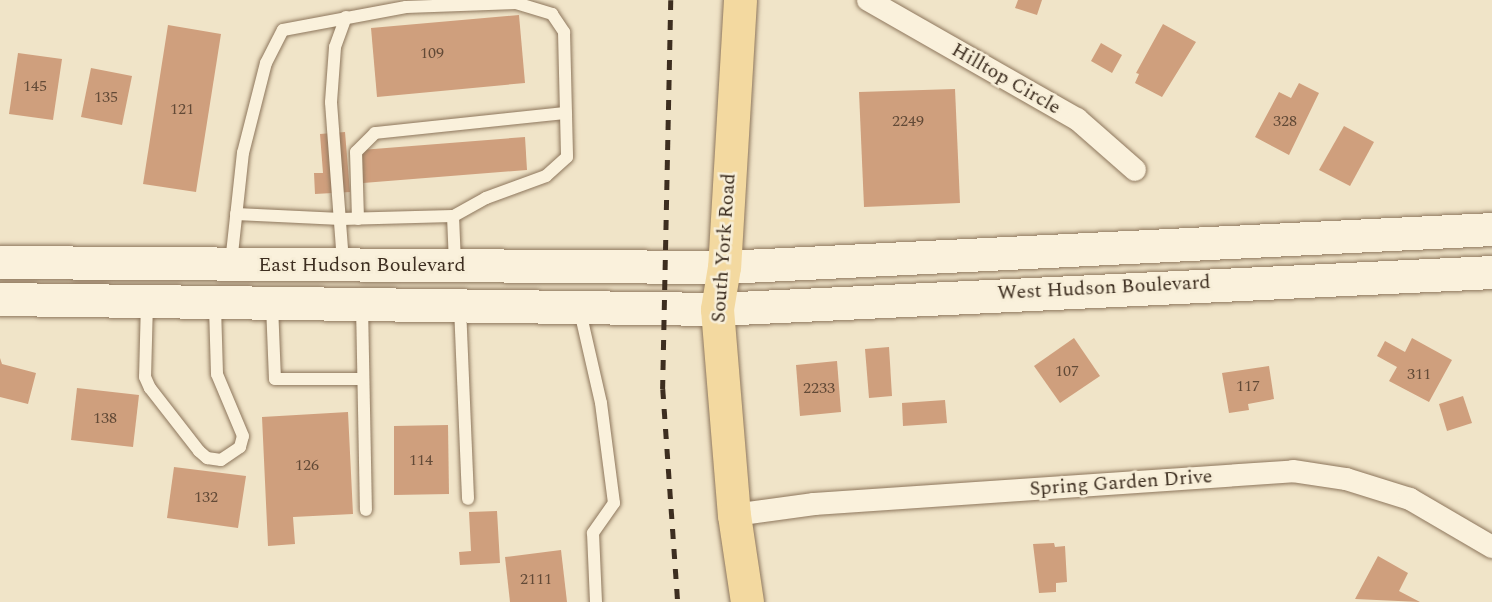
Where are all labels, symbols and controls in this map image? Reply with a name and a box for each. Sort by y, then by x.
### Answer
street label: Hilltop Circle [947,38,1065,120]
house number: 109 [420,43,444,63]
house number: 145 [23,76,47,96]
house number: 135 [94,87,118,107]
house number: 121 [170,99,194,119]
house number: 2249 [892,111,924,131]
house number: 328 [1273,111,1297,131]
street label: South York Road [707,172,741,324]
street label: East Hudson Boulevard [258,253,466,277]
street label: West Hudson Boulevard [997,270,1211,306]
house number: 107 [1055,361,1079,381]
house number: 311 [1407,364,1431,384]
house number: 117 [1236,376,1260,396]
house number: 2233 [803,378,835,398]
house number: 138 [93,408,117,428]
house number: 114 [409,450,433,470]
house number: 126 [295,455,319,475]
street label: Spring Garden Drive [1029,465,1213,501]
house number: 132 [194,487,218,507]
house number: 2111 [520,569,552,589]

